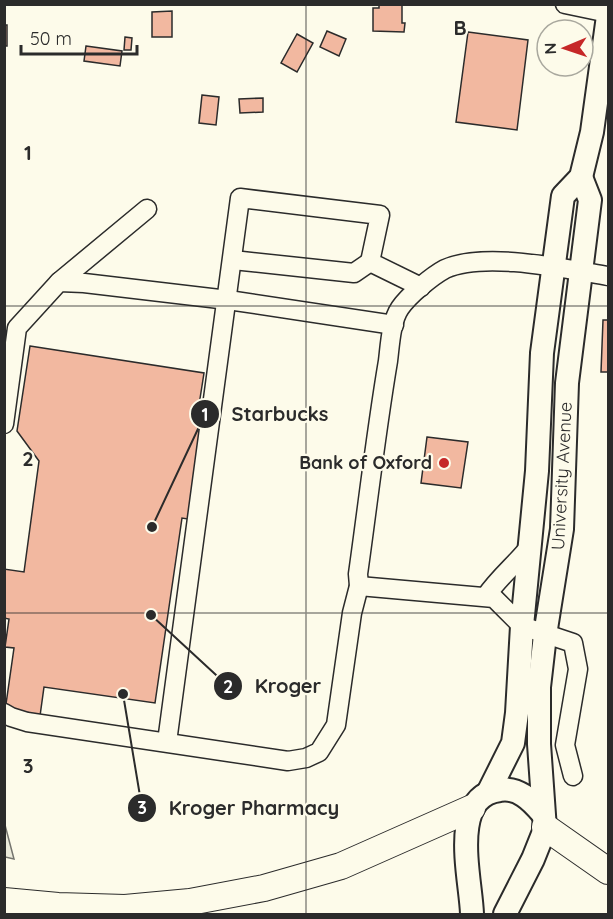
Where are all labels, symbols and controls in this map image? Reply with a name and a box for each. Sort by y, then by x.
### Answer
text: B [453,15,467,40]
scale bar [21,18,136,56]
north arrow [535,18,595,78]
text: 50 m [30,27,72,50]
text: N [540,42,560,55]
text: 1 [24,140,32,165]
callout: Starbucks [190,395,340,433]
text: Starbucks [232,401,328,426]
street label: University Avenue [546,401,577,551]
text: 1 [201,403,209,426]
text: 2 [22,446,34,471]
place label: Bank of Oxford [299,451,432,474]
marker: Bank of Oxford [437,456,451,470]
callout: Kroger [213,667,333,705]
text: Kroger [255,673,322,698]
text: 2 [223,675,233,698]
text: 3 [23,753,33,778]
callout: Kroger Pharmacy [127,789,351,827]
text: Kroger Pharmacy [169,795,339,820]
text: 3 [137,796,147,819]

